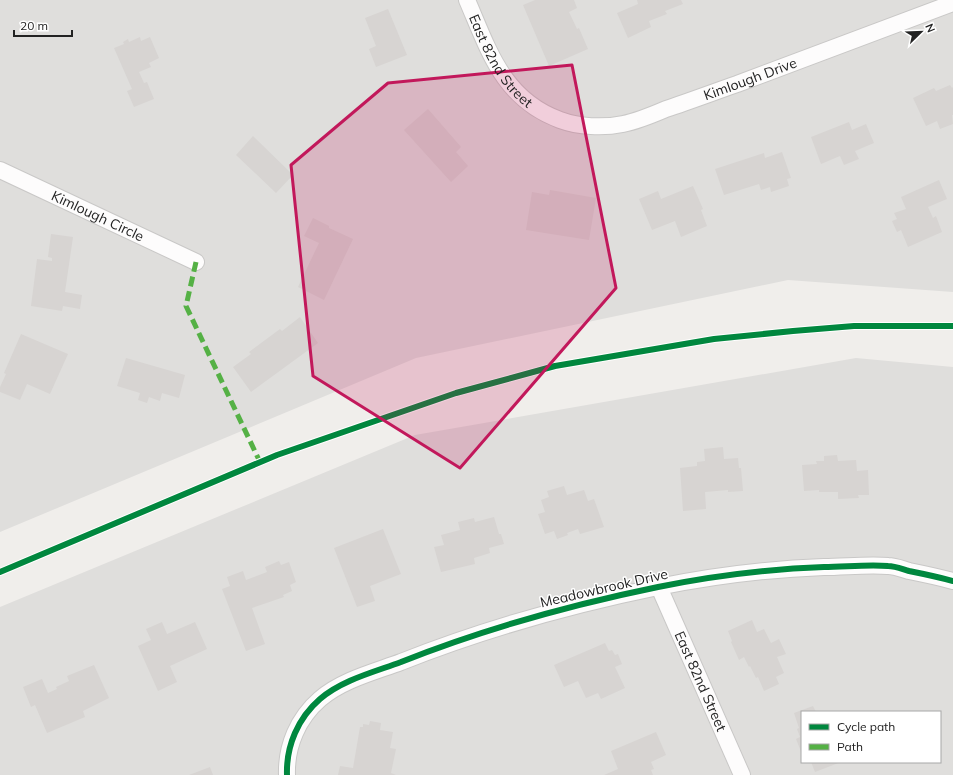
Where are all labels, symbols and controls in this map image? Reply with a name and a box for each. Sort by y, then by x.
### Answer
scale bar [14,12,72,38]
street label: East 82nd Street [465,12,536,112]
north arrow [901,12,941,52]
text: 20 m [20,18,48,33]
text: N [922,22,938,35]
street label: Kimlough Drive [701,53,799,104]
street label: Kimlough Circle [49,186,147,245]
street label: Meadowbrook Drive [538,565,670,611]
street label: East 82nd Street [671,628,731,734]
legend [801,711,941,763]
text: Cycle path [837,719,895,734]
text: Path [837,739,863,754]

